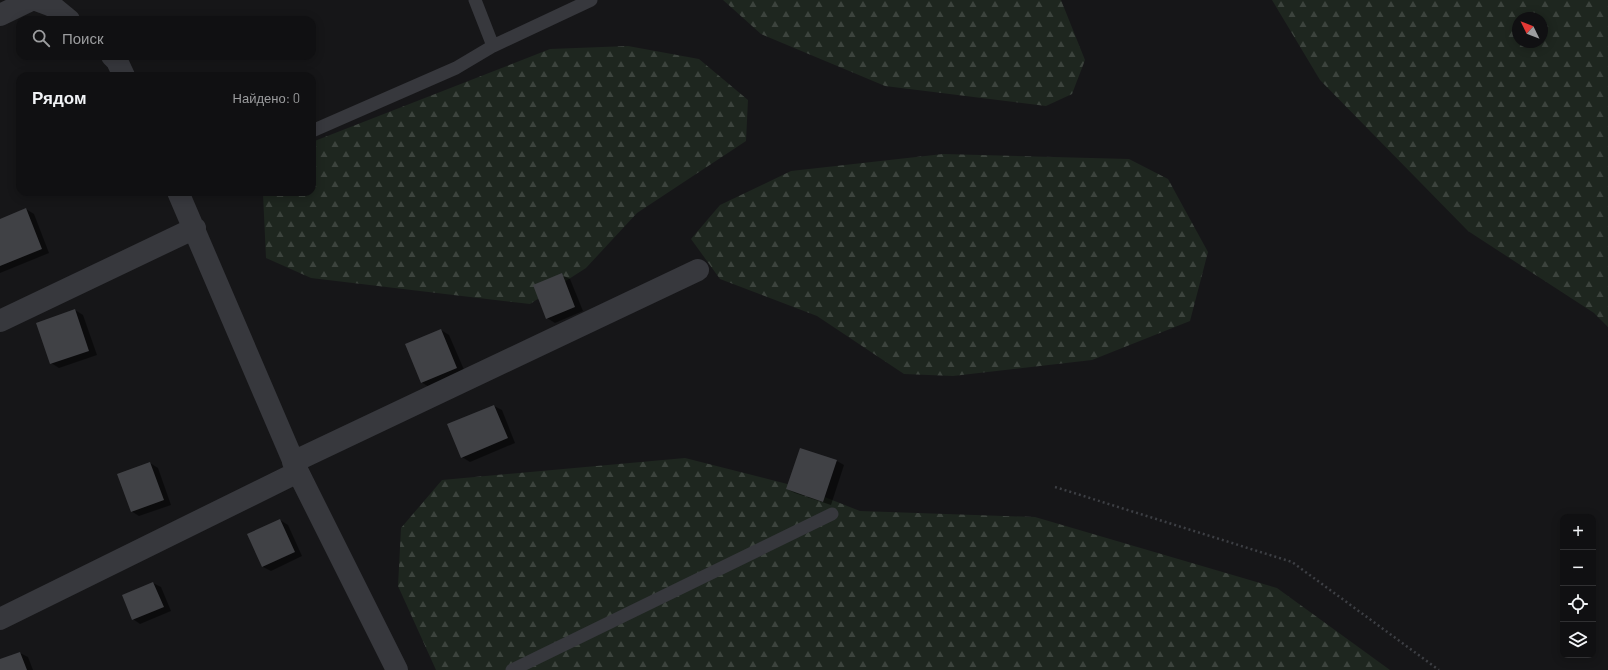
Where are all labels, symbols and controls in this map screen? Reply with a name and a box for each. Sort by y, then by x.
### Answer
north arrow [1512,12,1548,48]
search box [16,16,316,60]
icon: search [30,27,52,49]
text: Поиск [62,29,104,47]
text: Рядом [32,87,87,107]
text: Найдено: 0 [233,90,300,106]
map controls [1560,514,1596,658]
button: + [1560,514,1596,550]
button: − [1560,550,1596,586]
button: locate [1560,586,1596,622]
button: layers [1560,622,1596,658]

